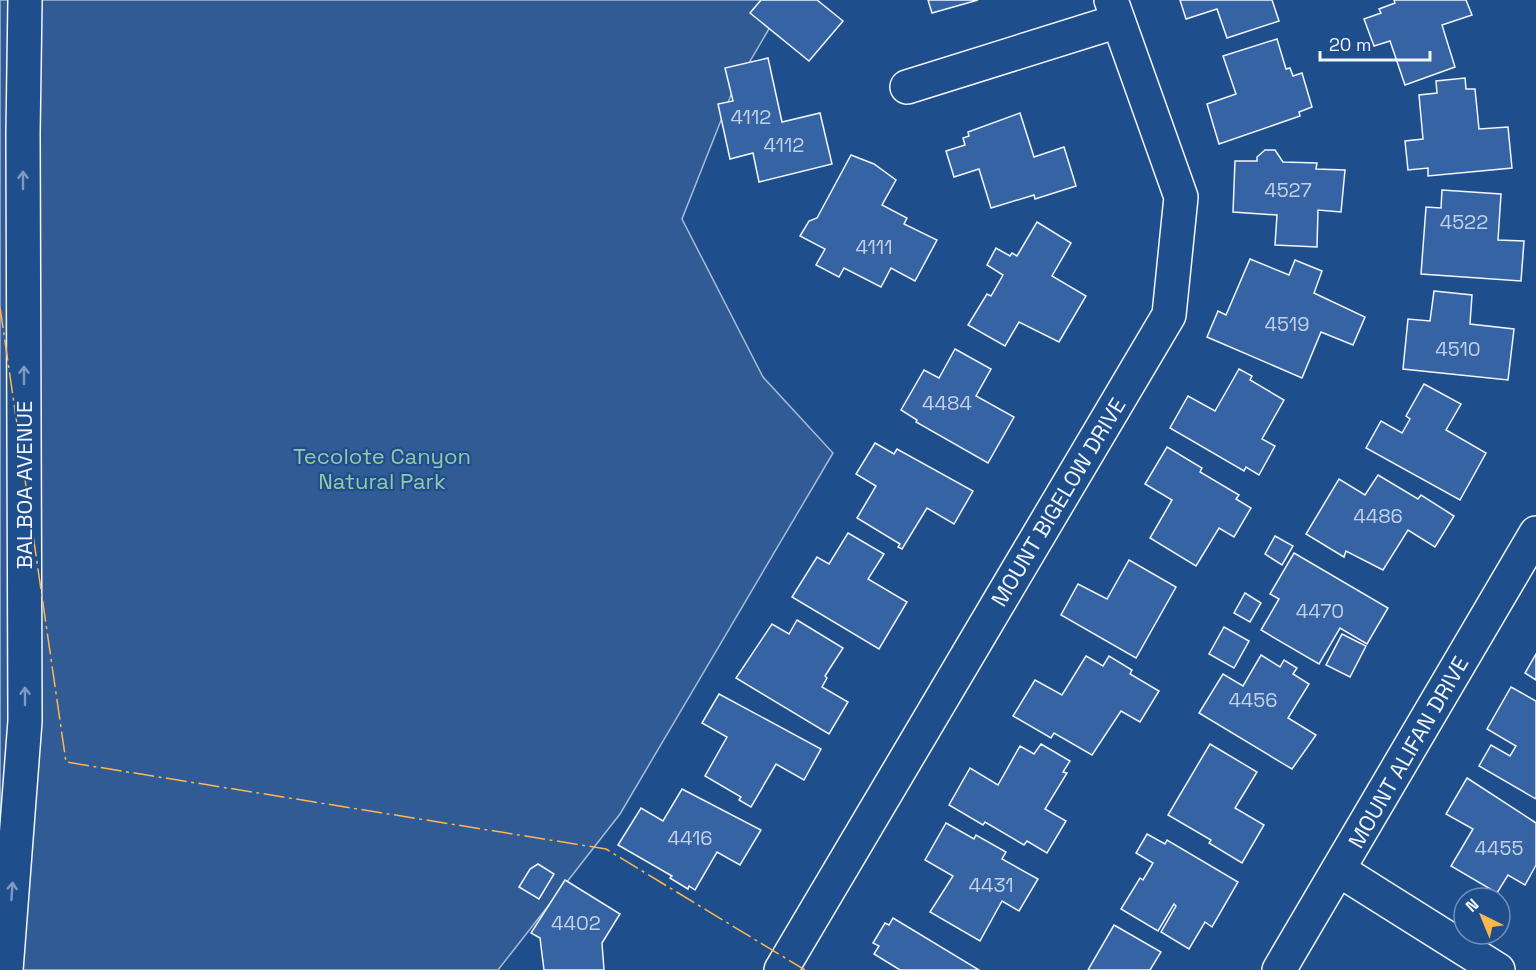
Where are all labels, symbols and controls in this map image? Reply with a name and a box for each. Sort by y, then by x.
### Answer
scale bar [1320,24,1430,62]
text: 20 m [1329,33,1372,56]
house number: 4112 [731,104,771,130]
house number: 4112 [764,132,804,158]
one-way arrow [17,171,29,191]
house number: 4527 [1264,177,1312,203]
house number: 4522 [1440,209,1488,235]
house number: 4111 [855,234,893,260]
house number: 4519 [1265,311,1309,337]
house number: 4510 [1435,336,1481,362]
one-way arrow [18,366,30,386]
house number: 4484 [922,390,972,416]
street label: MOUNT BIGELOW DRIVE [985,393,1131,611]
street label: BALBOA AVENUE [10,401,38,569]
park label: Tecolote Canyon Natural Park [293,442,471,495]
house number: 4486 [1353,503,1403,529]
house number: 4470 [1296,598,1344,624]
street label: MOUNT ALIFAN DRIVE [1342,651,1474,853]
one-way arrow [19,687,31,707]
house number: 4456 [1228,687,1278,713]
house number: 4416 [667,825,713,851]
house number: 4455 [1475,835,1523,861]
house number: 4431 [968,872,1014,898]
one-way arrow [7,881,18,901]
north arrow [1452,886,1512,946]
text: N [1461,894,1483,917]
house number: 4402 [551,910,601,936]

